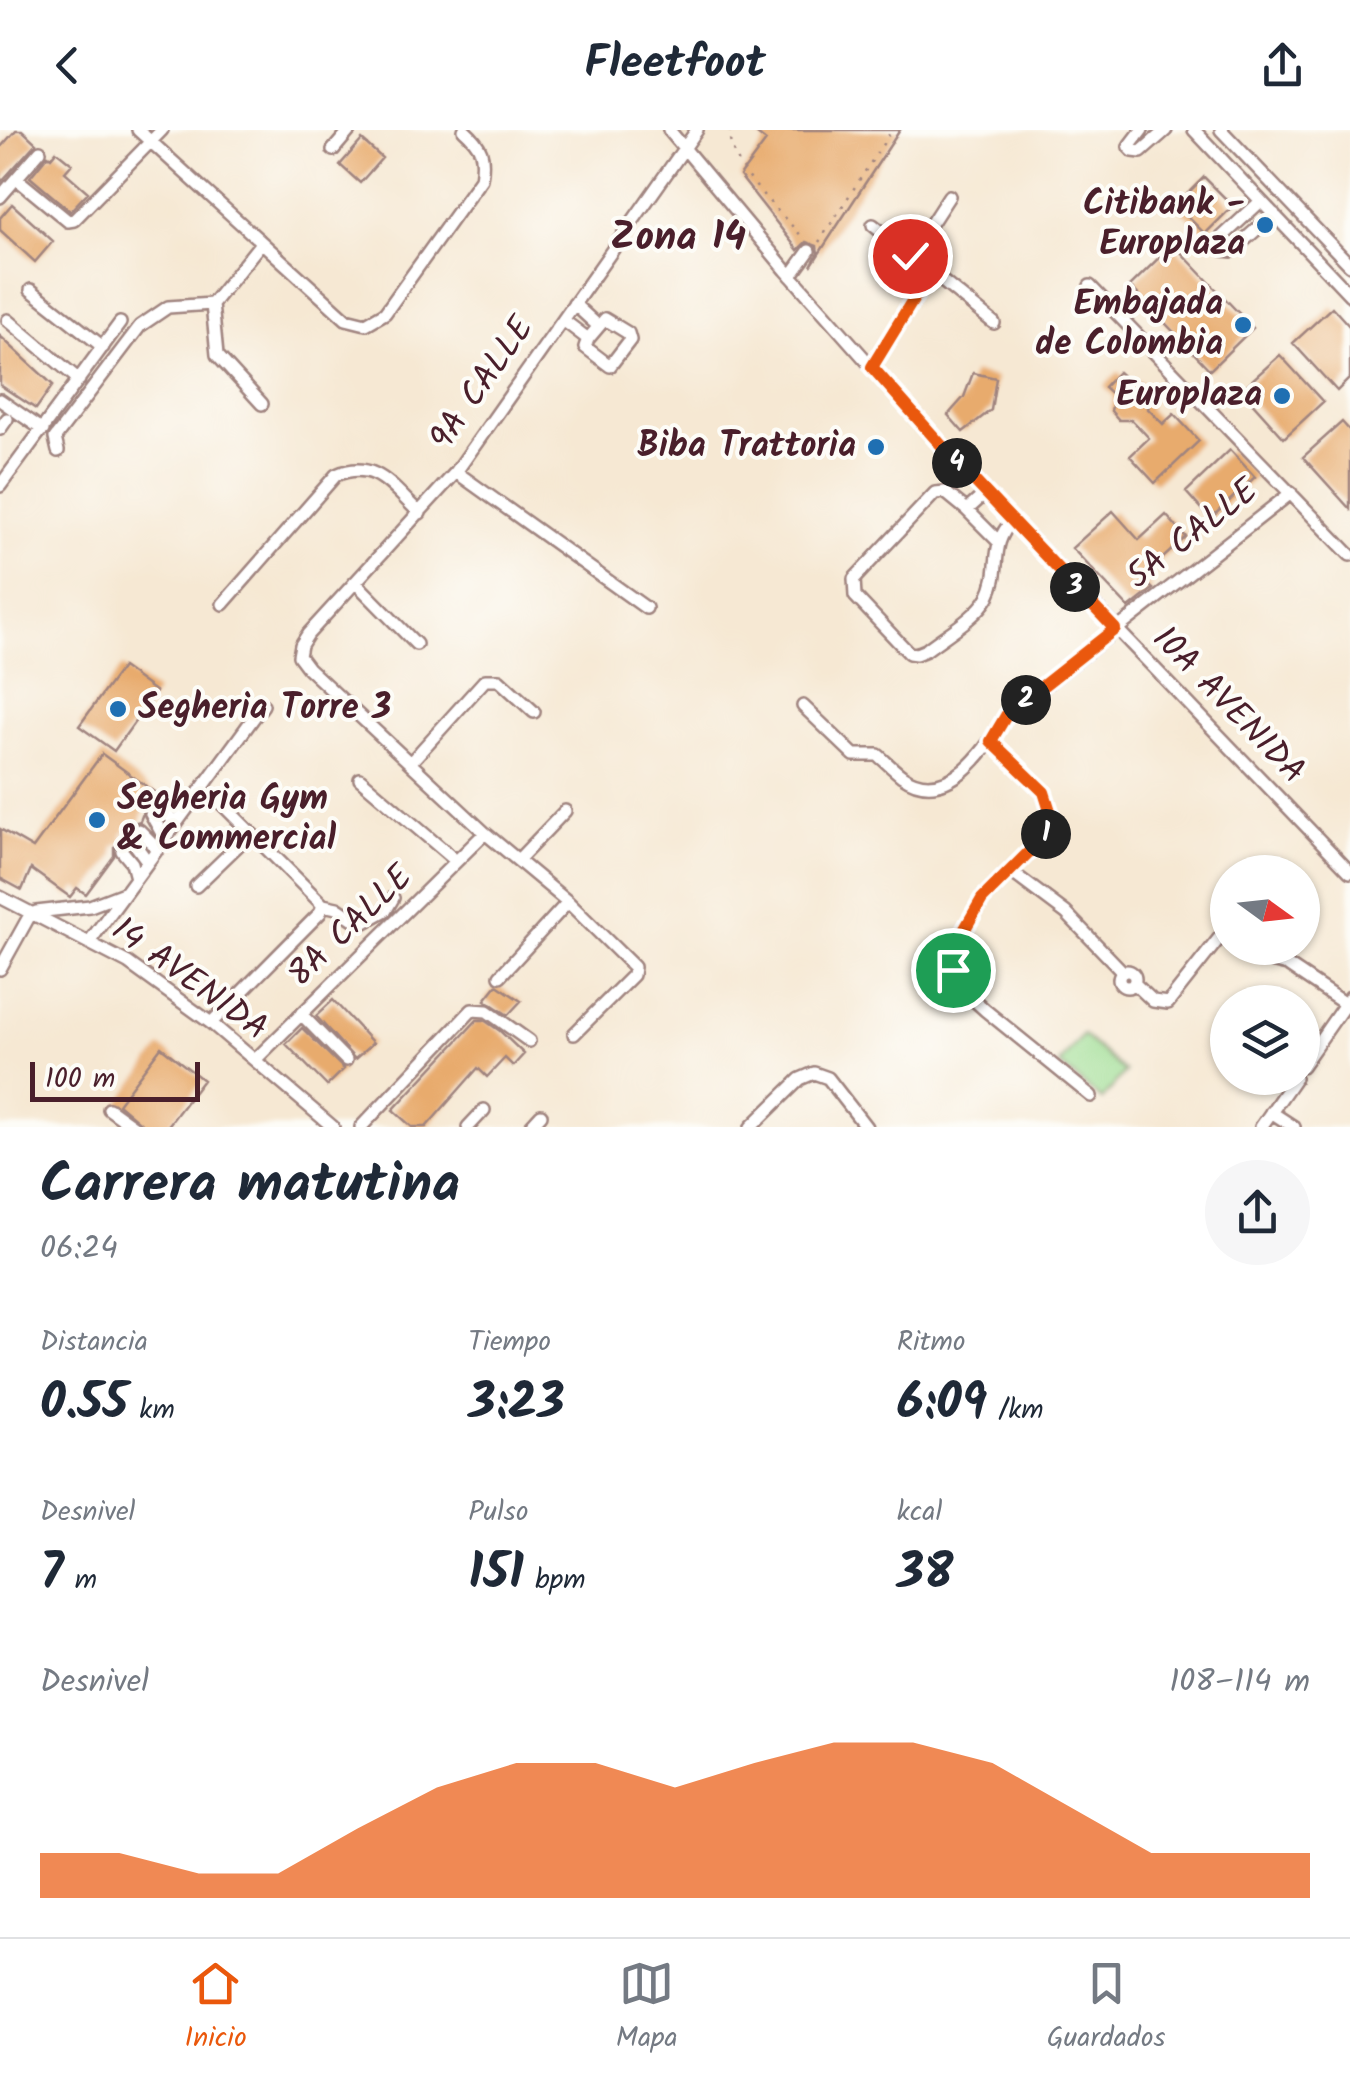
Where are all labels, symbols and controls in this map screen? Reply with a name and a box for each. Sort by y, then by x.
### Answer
text: Fleetfoot [584,29,766,101]
icon: back [40,38,95,93]
icon: share [1255,38,1310,93]
place label: Citibank - Europlaza [1083,177,1245,273]
district label: Zona 14 [610,206,746,270]
pin [868,214,953,299]
marker: Citibank - Europlaza [1254,214,1276,236]
icon: check [883,229,938,284]
place label: Embajada de Colombia [1035,277,1223,373]
street label: 9A CALLE [416,304,551,463]
marker: Embajada de Colombia [1232,314,1254,336]
place label: Europlaza [1116,368,1262,424]
marker: Europlaza [1271,385,1293,407]
place label: Biba Trattoria [637,419,856,475]
marker: Biba Trattoria [865,436,887,458]
pin: 4 [932,438,982,488]
text: 4 [949,440,965,485]
street label: 5A CALLE [1115,464,1273,605]
pin: 3 [1050,562,1100,612]
text: 3 [1067,564,1083,609]
street label: 10A AVENIDA [1137,614,1319,798]
pin: 2 [1001,675,1051,725]
text: 2 [1018,677,1034,722]
place label: Segheria Torre 3 [138,681,391,737]
marker: Segheria Torre 3 [107,698,129,720]
place label: Segheria Gym & Commercial [117,772,337,868]
marker: Segheria Gym & Commercial [86,809,108,831]
pin: 1 [1021,809,1071,859]
text: 1 [1042,811,1050,856]
street label: 8A CALLE [275,851,428,1002]
north arrow [1210,855,1320,965]
map controls [1210,855,1320,1095]
street label: 14 AVENIDA [98,904,280,1056]
pin [911,928,996,1013]
icon: arrive [926,943,981,998]
button: layers [1210,985,1320,1095]
scale bar [30,1057,200,1101]
text: 100 m [45,1057,115,1102]
text: Carrera matutina [40,1143,460,1230]
button: share [1205,1160,1310,1265]
text: 06:24 [40,1224,118,1275]
text: Distancia [40,1320,148,1365]
text: Tiempo [468,1320,551,1365]
text: Ritmo [897,1320,965,1365]
text: 0.55 [40,1365,128,1445]
text: 3:23 [468,1365,564,1445]
text: 6:09 [897,1365,987,1445]
text: km [128,1388,175,1433]
text: /km [987,1388,1044,1433]
text: Desnivel [40,1490,135,1535]
text: Pulso [468,1490,528,1535]
text: kcal [897,1490,942,1535]
text: 7 [40,1535,64,1615]
text: 151 [468,1535,524,1615]
text: 38 [897,1535,954,1615]
text: m [64,1558,97,1603]
text: bpm [524,1558,585,1603]
text: Desnivel [40,1657,149,1708]
text: 108–114 m [1169,1657,1310,1708]
tab: Inicio [185,1956,247,2061]
tab: Mapa [616,1956,678,2061]
tab: Guardados [1047,1956,1165,2061]

